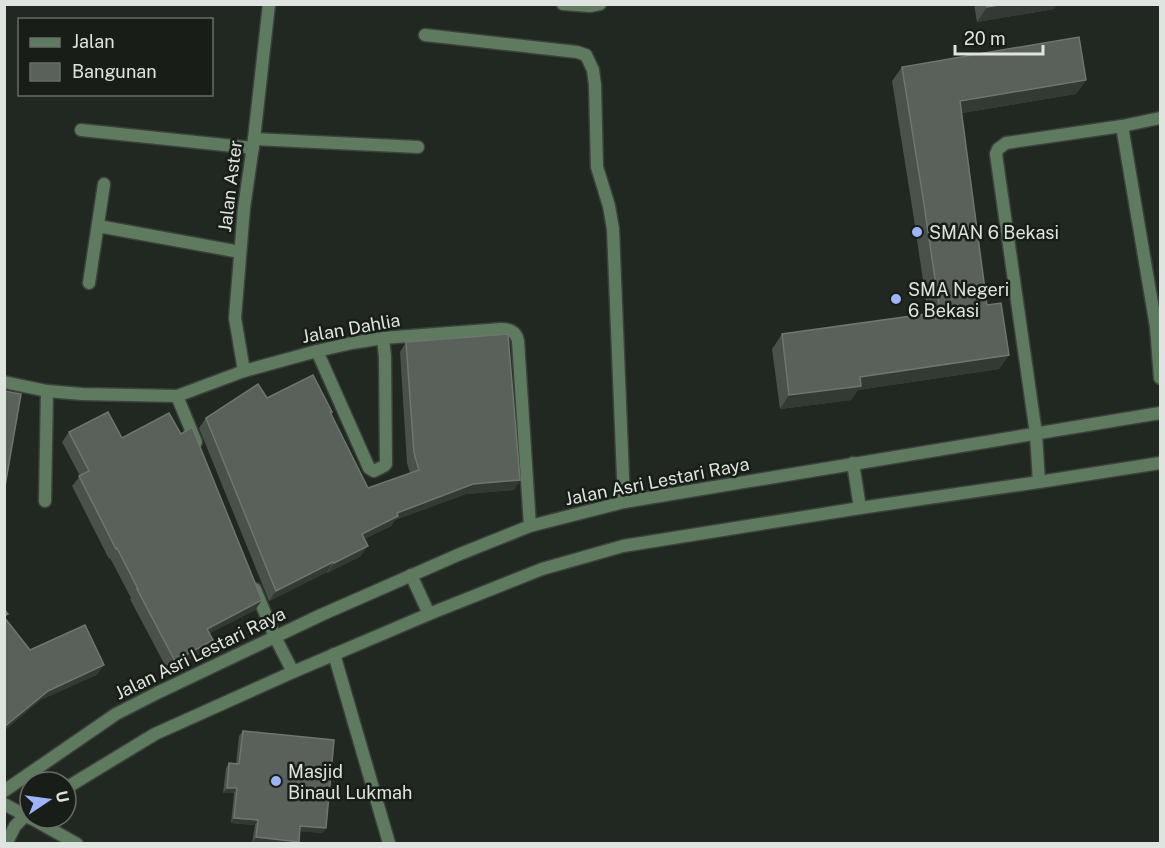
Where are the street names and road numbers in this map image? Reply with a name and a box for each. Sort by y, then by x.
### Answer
street label: Jalan Aster [214,139,246,233]
street label: Jalan Dahlia [300,309,402,347]
street label: Jalan Asri Lestari Raya [563,453,751,509]
street label: Jalan Asri Lestari Raya [111,602,289,704]

